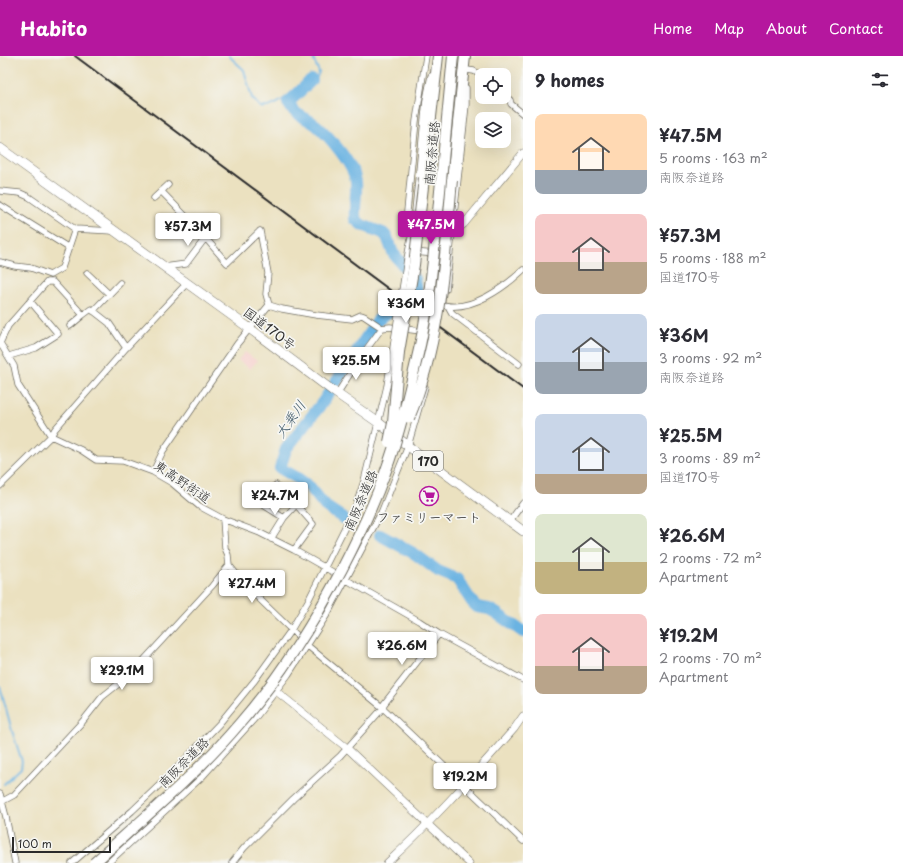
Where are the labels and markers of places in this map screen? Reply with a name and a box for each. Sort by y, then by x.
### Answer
pin: ¥47.5M [398,211,464,245]
pin: ¥57.3M [155,213,221,247]
pin: ¥36M [382,290,430,324]
pin: ¥25.5M [323,347,389,381]
pin: ¥24.7M [242,482,308,516]
supermarket icon: ファミリーマート [418,485,440,507]
place label: ファミリーマート [377,507,481,526]
pin: ¥27.4M [219,570,285,604]
pin: ¥26.6M [369,632,435,666]
pin: ¥29.1M [89,657,155,691]
pin: ¥19.2M [432,763,498,797]

